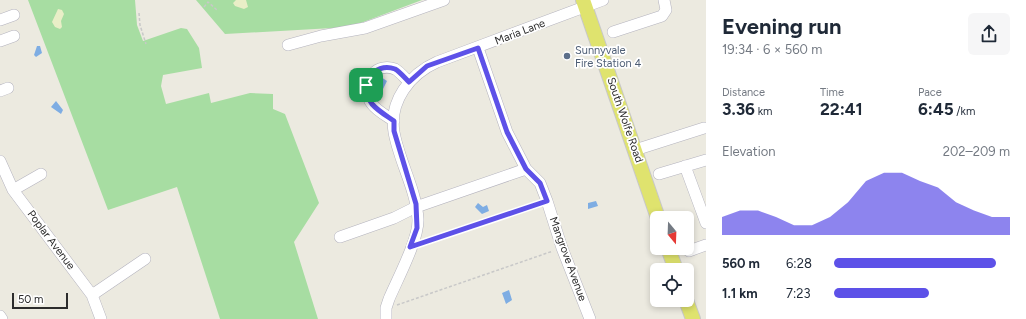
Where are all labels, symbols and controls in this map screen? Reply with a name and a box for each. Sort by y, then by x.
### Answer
text: Evening run [722,13,842,40]
button: share [968,13,1010,55]
street label: Maria Lane [493,16,547,48]
text: 19:34 · 6 × 560 m [722,42,822,57]
place label: Sunnyvale Fire Station 4 [575,44,641,70]
marker: Sunnyvale Fire Station 4 [562,51,572,61]
pin [349,68,383,102]
icon: arrive [355,74,377,96]
street label: South Wolfe Road [604,76,646,164]
text: Distance [722,86,765,99]
text: Time [820,86,844,99]
text: Pace [918,86,942,99]
text: 3.36 [722,99,755,119]
text: 22:41 [820,99,863,119]
text: 6:45 [918,99,954,119]
text: km [755,105,772,118]
text: /km [954,105,975,118]
text: Elevation [722,144,775,159]
text: 202–209 m [943,144,1010,159]
street label: Poplar Avenue [25,208,77,272]
north arrow [650,211,694,255]
map controls [650,211,694,307]
street label: Mangrove Avenue [547,215,589,303]
text: 560 m [722,256,760,271]
text: 6:28 [786,256,812,271]
button: locate [650,263,694,307]
text: 1.1 km [722,286,758,301]
text: 7:23 [786,286,811,301]
scale bar [12,291,68,310]
text: 50 m [18,293,43,306]

